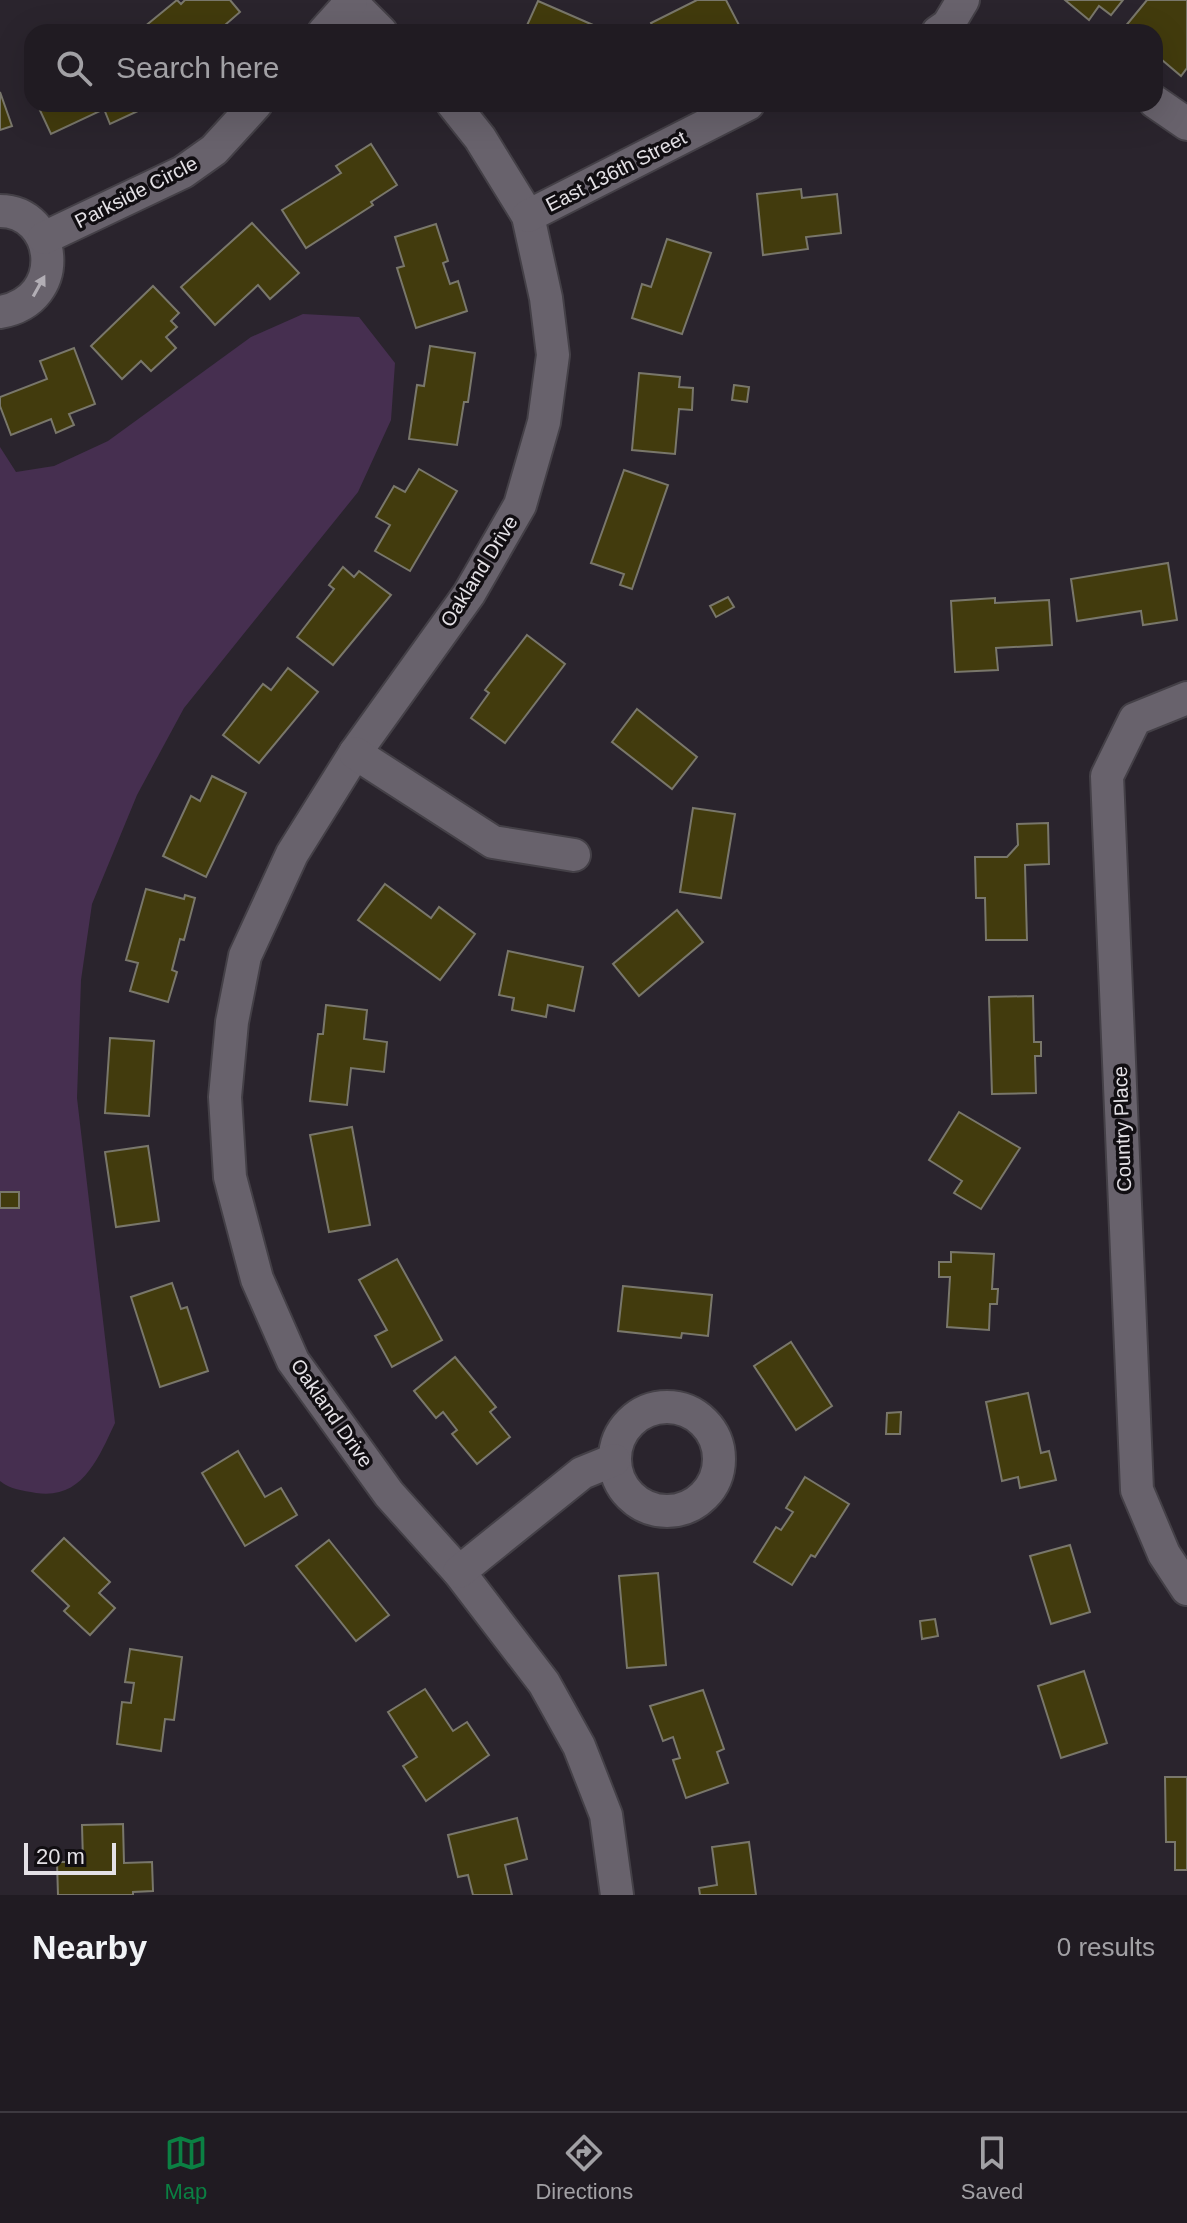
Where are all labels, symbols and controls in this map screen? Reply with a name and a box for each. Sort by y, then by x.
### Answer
search box [24,24,1163,112]
icon: search [52,46,96,90]
text: Search here [116,51,279,84]
street label: East 136th Street [542,126,690,216]
street label: Parkside Circle [71,152,201,232]
one-way arrow [32,275,46,297]
street label: Oakland Drive [436,511,522,631]
street label: Country Place [1109,1066,1135,1192]
street label: Oakland Drive [287,1355,377,1471]
scale bar [24,1839,116,1875]
text: 20 m [36,1844,85,1869]
text: Nearby [32,1928,147,1966]
text: 0 results [1057,1932,1155,1962]
tab: Map [164,2131,208,2205]
tab: Directions [535,2131,633,2205]
tab: Saved [961,2131,1023,2205]

